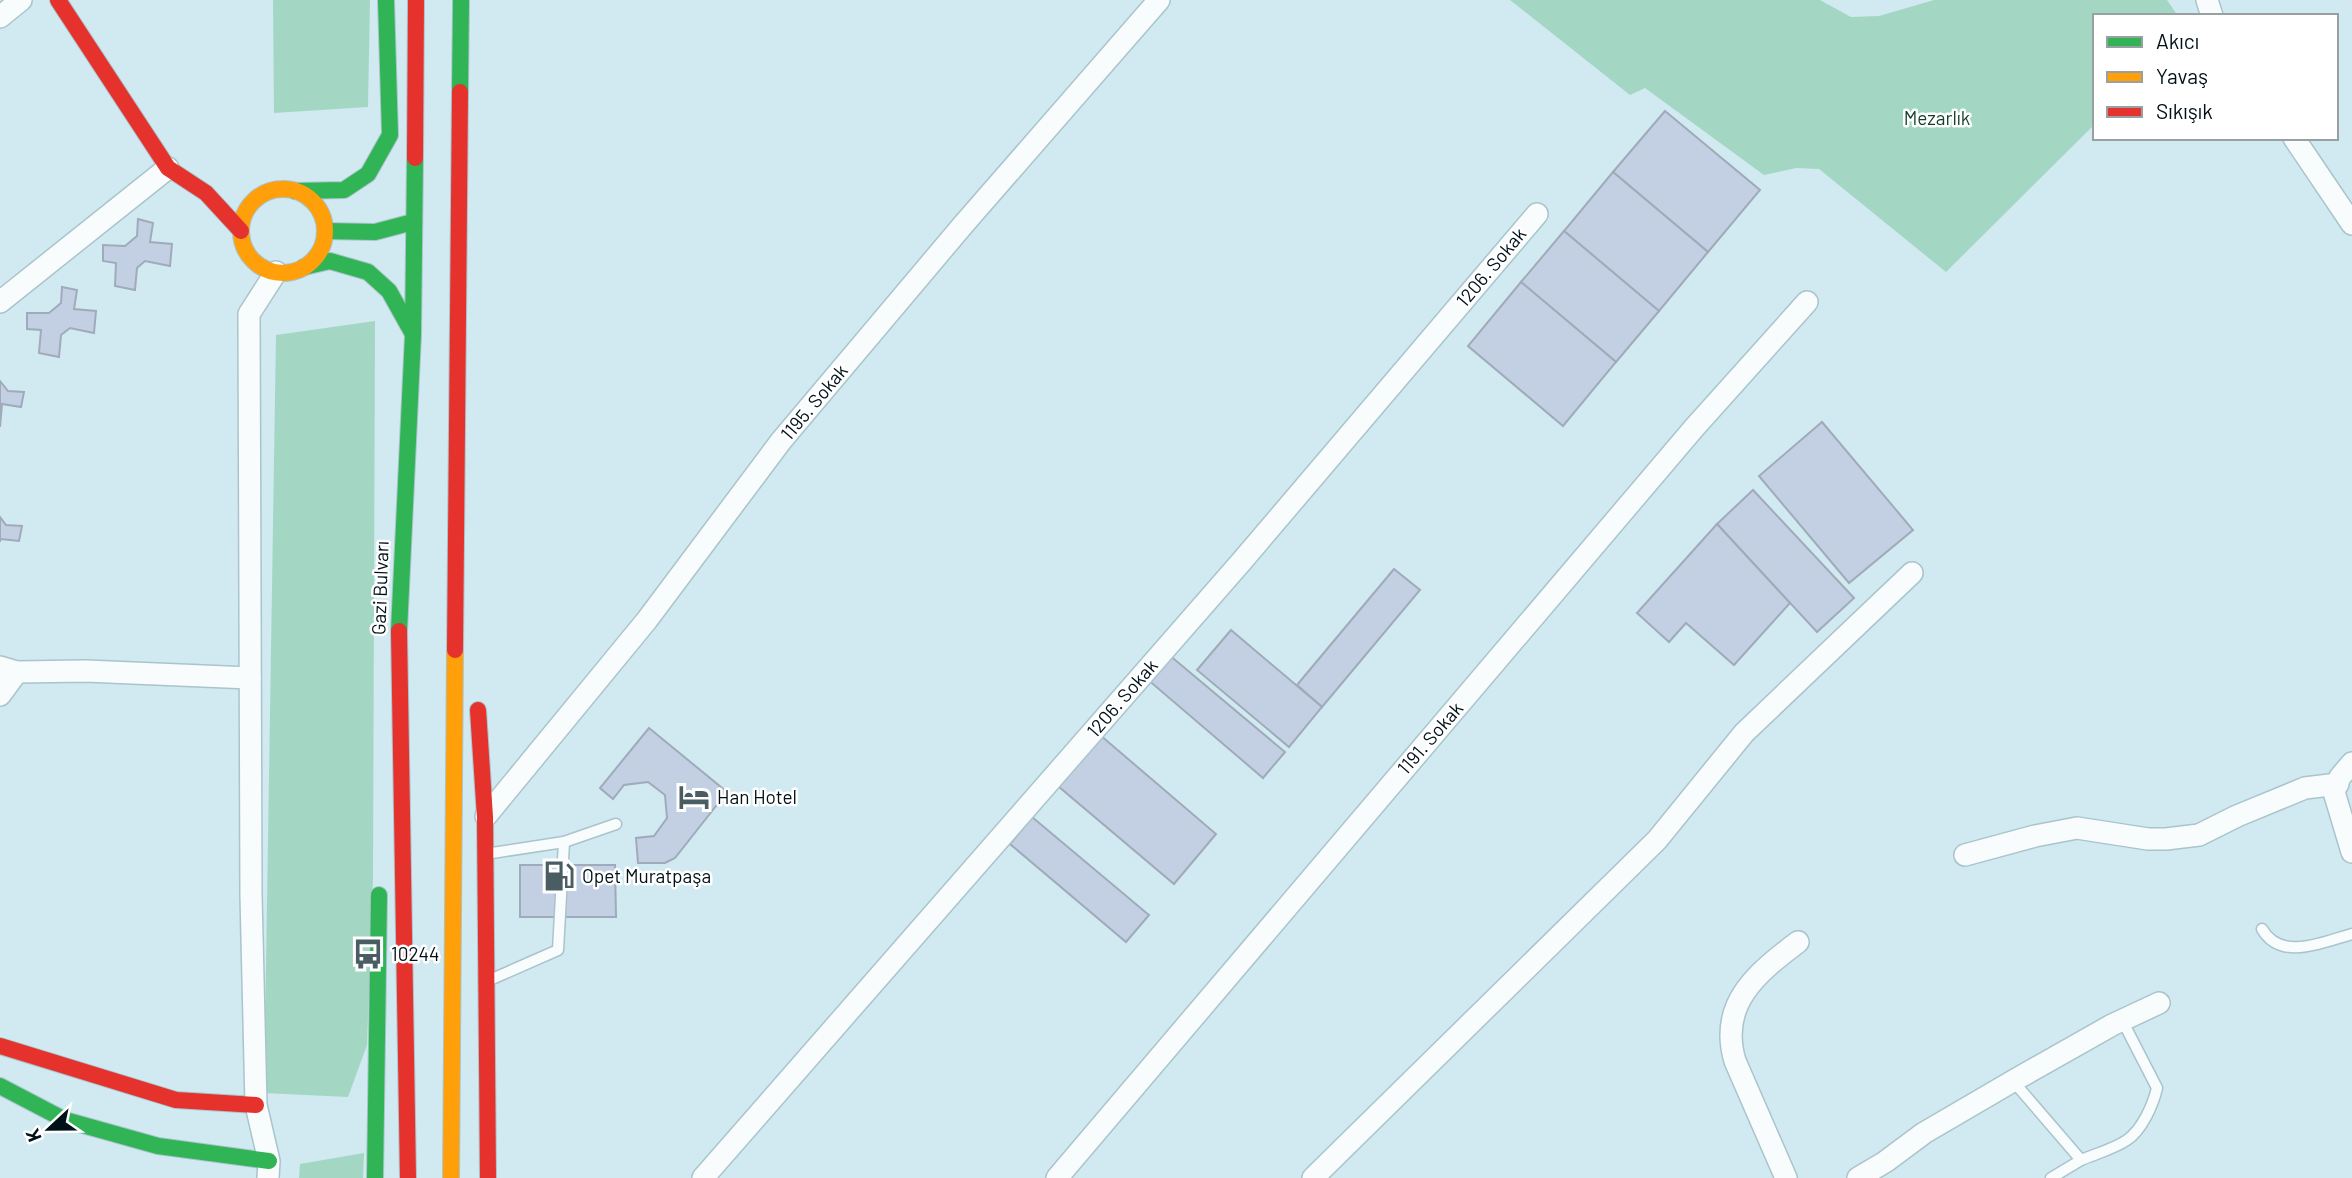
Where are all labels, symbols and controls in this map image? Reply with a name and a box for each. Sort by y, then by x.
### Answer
legend [2093,14,2338,140]
text: Akıcı [2156,28,2199,53]
text: Yavaş [2156,63,2208,88]
text: Sıkışık [2156,98,2213,123]
park label: Mezarlık [1904,106,1970,129]
street label: 1206. Sokak [1451,222,1530,311]
street label: 1195. Sokak [775,359,852,444]
street label: Gazi Bulvarı [366,541,393,635]
street label: 1206. Sokak [1081,654,1162,742]
street label: 1191. Sokak [1392,697,1467,779]
hotel icon: Han Hotel [677,780,711,814]
place label: Han Hotel [717,785,797,808]
fuel station icon: Opet Muratpaşa [542,859,576,893]
place label: Opet Muratpaşa [582,864,711,887]
bus stop icon: 10244 [351,937,385,971]
place label: 10244 [391,942,440,965]
north arrow [14,1094,84,1164]
text: K [20,1126,46,1145]

